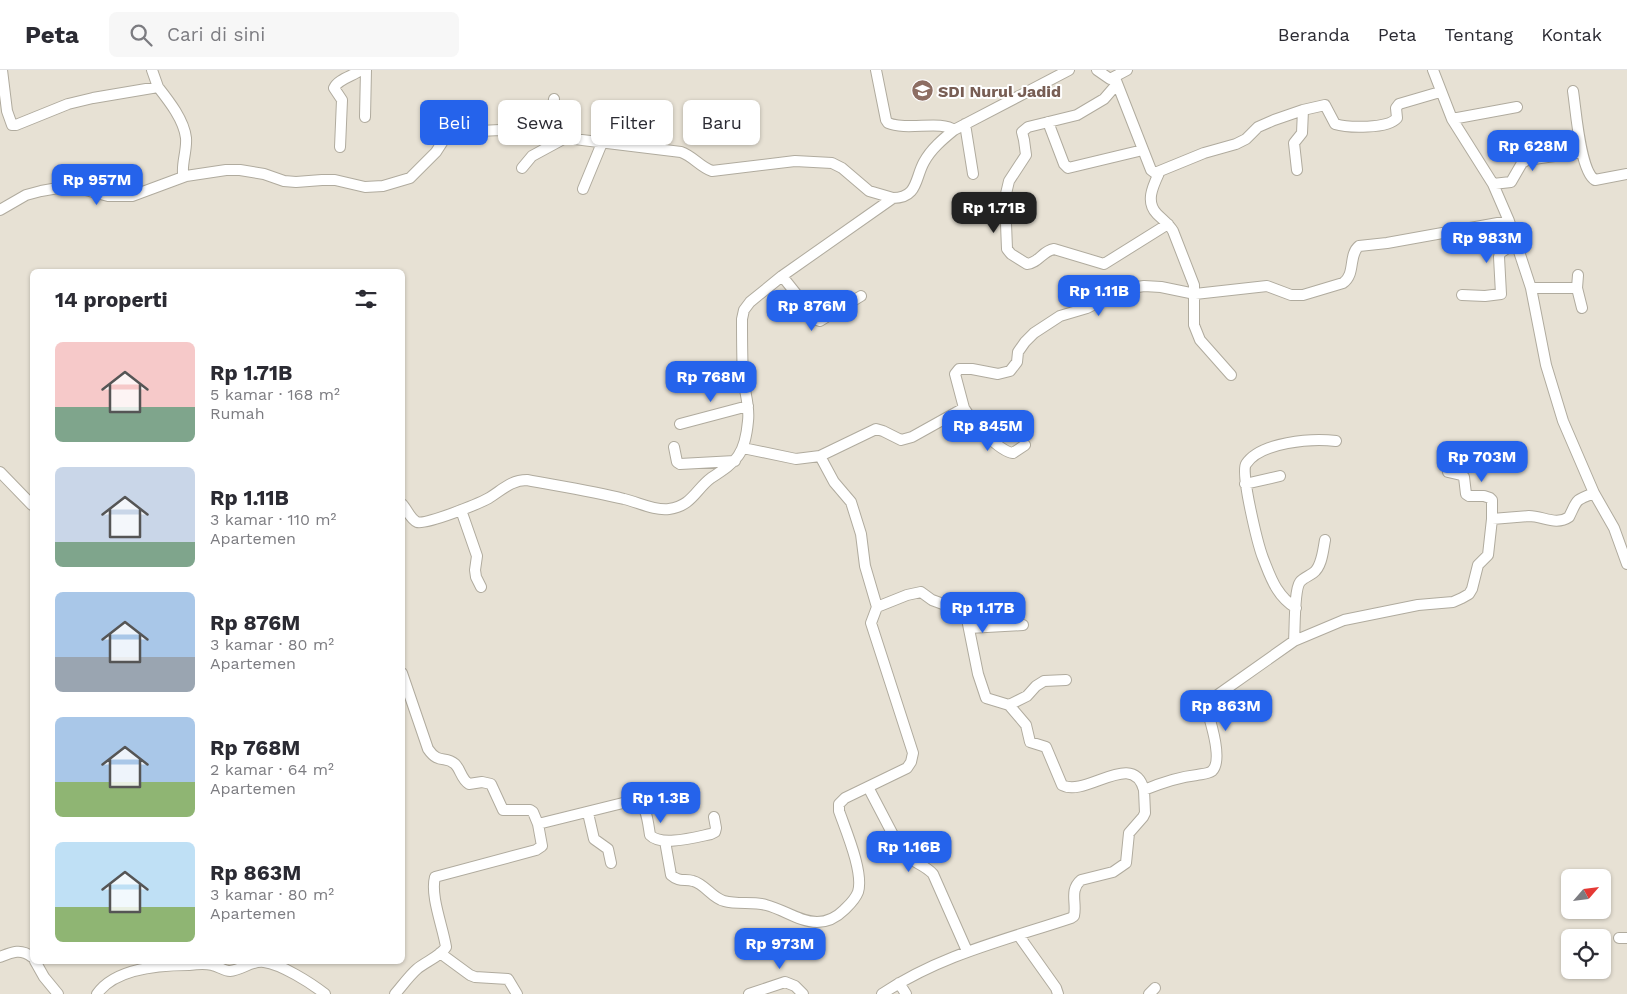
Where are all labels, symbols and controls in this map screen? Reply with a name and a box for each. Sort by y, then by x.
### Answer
search box [109,12,459,57]
text: Peta [25,21,79,49]
icon: search [127,21,155,49]
text: Cari di sini [167,23,265,46]
text: Beranda [1278,24,1350,45]
text: Peta [1378,24,1416,45]
text: Tentang [1444,24,1513,45]
text: Kontak [1541,24,1602,45]
school or university icon: SDI Nurul Jadid [910,79,934,103]
place label: SDI Nurul Jadid [938,82,1061,101]
chip: Beli [420,100,488,145]
chip: Sewa [498,100,581,145]
chip: Filter [591,100,673,145]
chip: Baru [683,100,760,145]
pin: Rp 628M [1487,129,1579,172]
text: Rp 628M [1498,136,1568,155]
pin: Rp 957M [51,164,143,206]
text: Rp 957M [63,170,131,189]
pin: Rp 1.71B [942,191,1046,234]
text: Rp 1.71B [963,198,1025,217]
pin: Rp 983M [1441,222,1533,264]
text: Rp 983M [1452,228,1522,247]
pin: Rp 1.11B [1047,274,1151,317]
text: Rp 1.11B [1069,281,1129,300]
icon: filters [352,285,380,313]
text: 14 properti [55,287,168,312]
pin: Rp 876M [766,290,858,332]
text: Rp 876M [778,296,846,315]
text: Rp 1.71B [210,360,292,385]
pin: Rp 768M [665,360,757,403]
icon: home [95,362,155,422]
text: Rp 768M [677,367,745,386]
text: 5 kamar · 168 m² [210,385,340,404]
text: Rumah [210,404,265,423]
pin: Rp 845M [942,410,1034,452]
text: Rp 845M [953,416,1023,435]
pin: Rp 703M [1436,440,1528,483]
text: Rp 703M [1448,447,1516,466]
text: Rp 1.11B [210,485,289,510]
icon: home [95,487,155,547]
text: 3 kamar · 110 m² [210,510,336,529]
text: Apartemen [210,529,296,548]
pin: Rp 1.17B [931,592,1035,634]
text: Rp 1.17B [952,598,1014,617]
text: Rp 876M [210,610,300,635]
icon: home [95,612,155,672]
text: 3 kamar · 80 m² [210,635,334,654]
text: Apartemen [210,654,296,673]
pin: Rp 863M [1180,690,1272,732]
text: Rp 863M [1191,696,1261,715]
text: Rp 768M [210,735,300,760]
icon: home [95,737,155,797]
text: 2 kamar · 64 m² [210,760,334,779]
text: Apartemen [210,779,296,798]
pin: Rp 1.3B [615,782,707,824]
text: Rp 1.3B [632,788,690,807]
pin: Rp 1.16B [857,830,961,873]
text: Rp 1.16B [877,837,941,856]
text: Rp 863M [210,860,301,885]
icon: home [95,862,155,922]
north arrow [1561,869,1611,919]
map controls [1561,869,1611,979]
text: 3 kamar · 80 m² [210,885,334,904]
text: Apartemen [210,904,296,923]
pin: Rp 973M [734,928,826,970]
button: locate [1561,929,1611,979]
text: Rp 973M [746,934,814,953]

